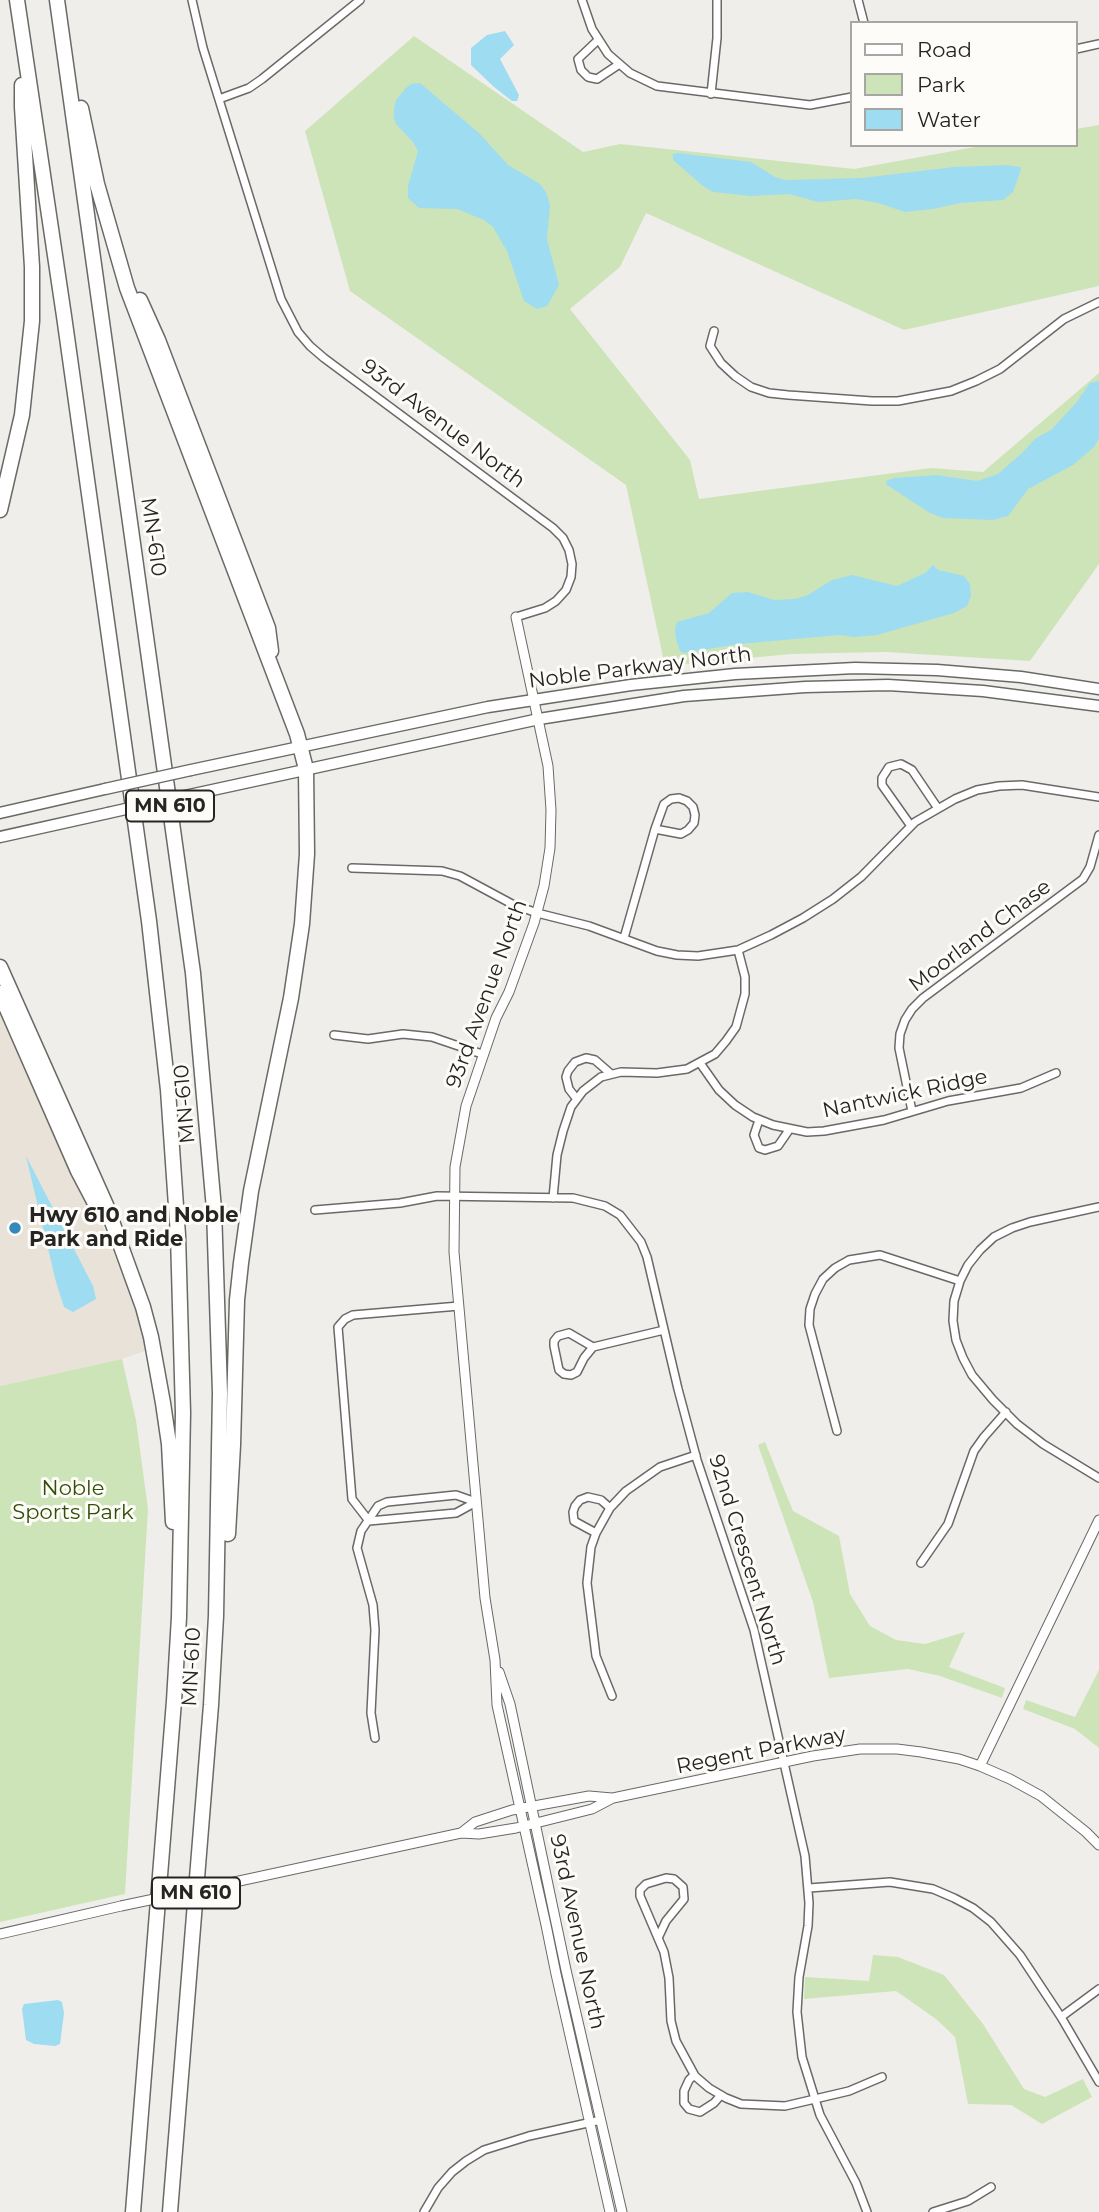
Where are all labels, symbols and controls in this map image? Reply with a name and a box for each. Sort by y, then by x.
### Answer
legend [850,21,1078,147]
text: Road [917,37,972,62]
text: Park [917,72,965,97]
text: Water [917,107,981,132]
street label: 93rd Avenue North [356,354,530,494]
street label: MN-610 [135,496,171,578]
street label: Noble Parkway North [527,642,753,694]
road number: MN 610 [126,790,214,821]
street label: Moorland Chase [904,874,1056,998]
street label: 93rd Avenue North [441,896,533,1092]
street label: MN-610 [169,1063,201,1145]
street label: Nantwick Ridge [820,1064,990,1124]
place label: Hwy 610 and Noble Park and Ride [29,1203,238,1253]
marker: Hwy 610 and Noble Park and Ride [7,1220,23,1236]
street label: 92nd Crescent North [703,1452,791,1668]
park label: Noble Sports Park [12,1476,134,1526]
street label: MN-610 [177,1627,207,1707]
street label: Regent Parkway [674,1722,848,1780]
street label: 93rd Avenue North [544,1832,610,2032]
road number: MN 610 [152,1878,240,1909]

